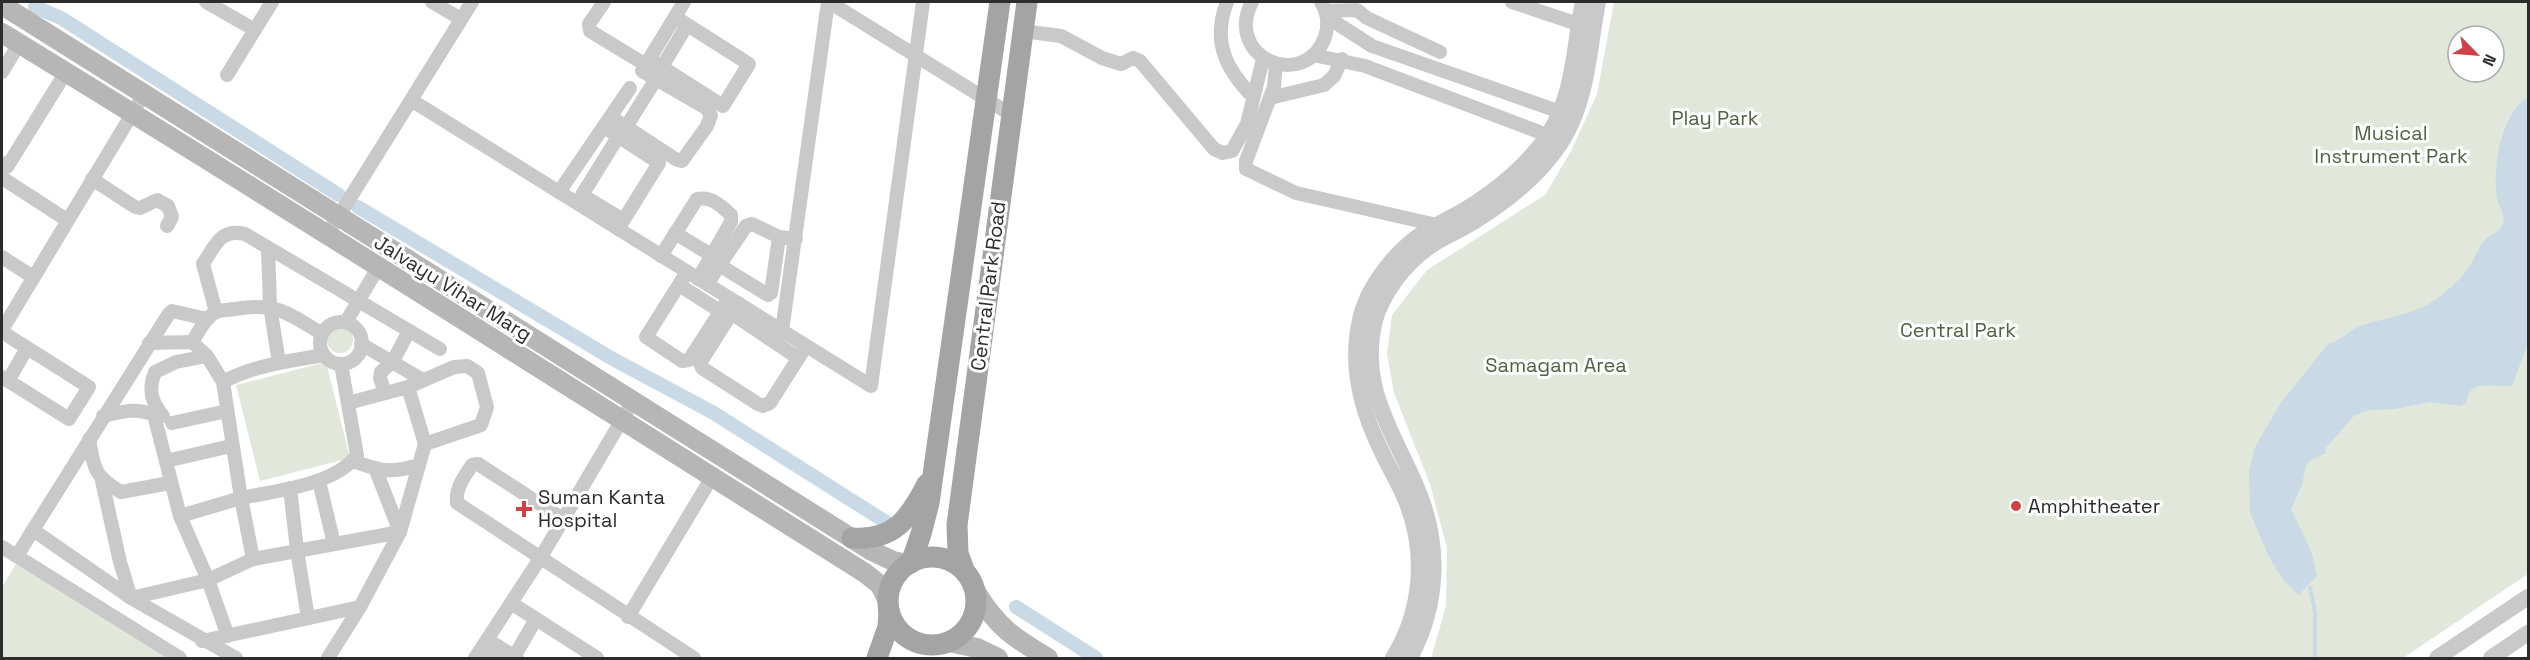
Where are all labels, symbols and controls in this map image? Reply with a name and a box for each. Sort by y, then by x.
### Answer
north arrow [2446,24,2506,84]
text: N [2477,51,2501,69]
park label: Play Park [1671,105,1759,131]
park label: Musical Instrument Park [2314,120,2468,169]
street label: Central Park Road [965,200,1011,372]
street label: Jalvayu Vihar Marg [369,229,537,347]
park label: Central Park [1900,317,2016,343]
park label: Samagam Area [1485,352,1627,378]
place label: Suman Kanta Hospital [538,484,665,533]
place label: Amphitheater [2028,493,2160,519]
marker: Amphitheater [2009,499,2023,513]
marker: Suman Kanta Hospital [515,500,533,518]

